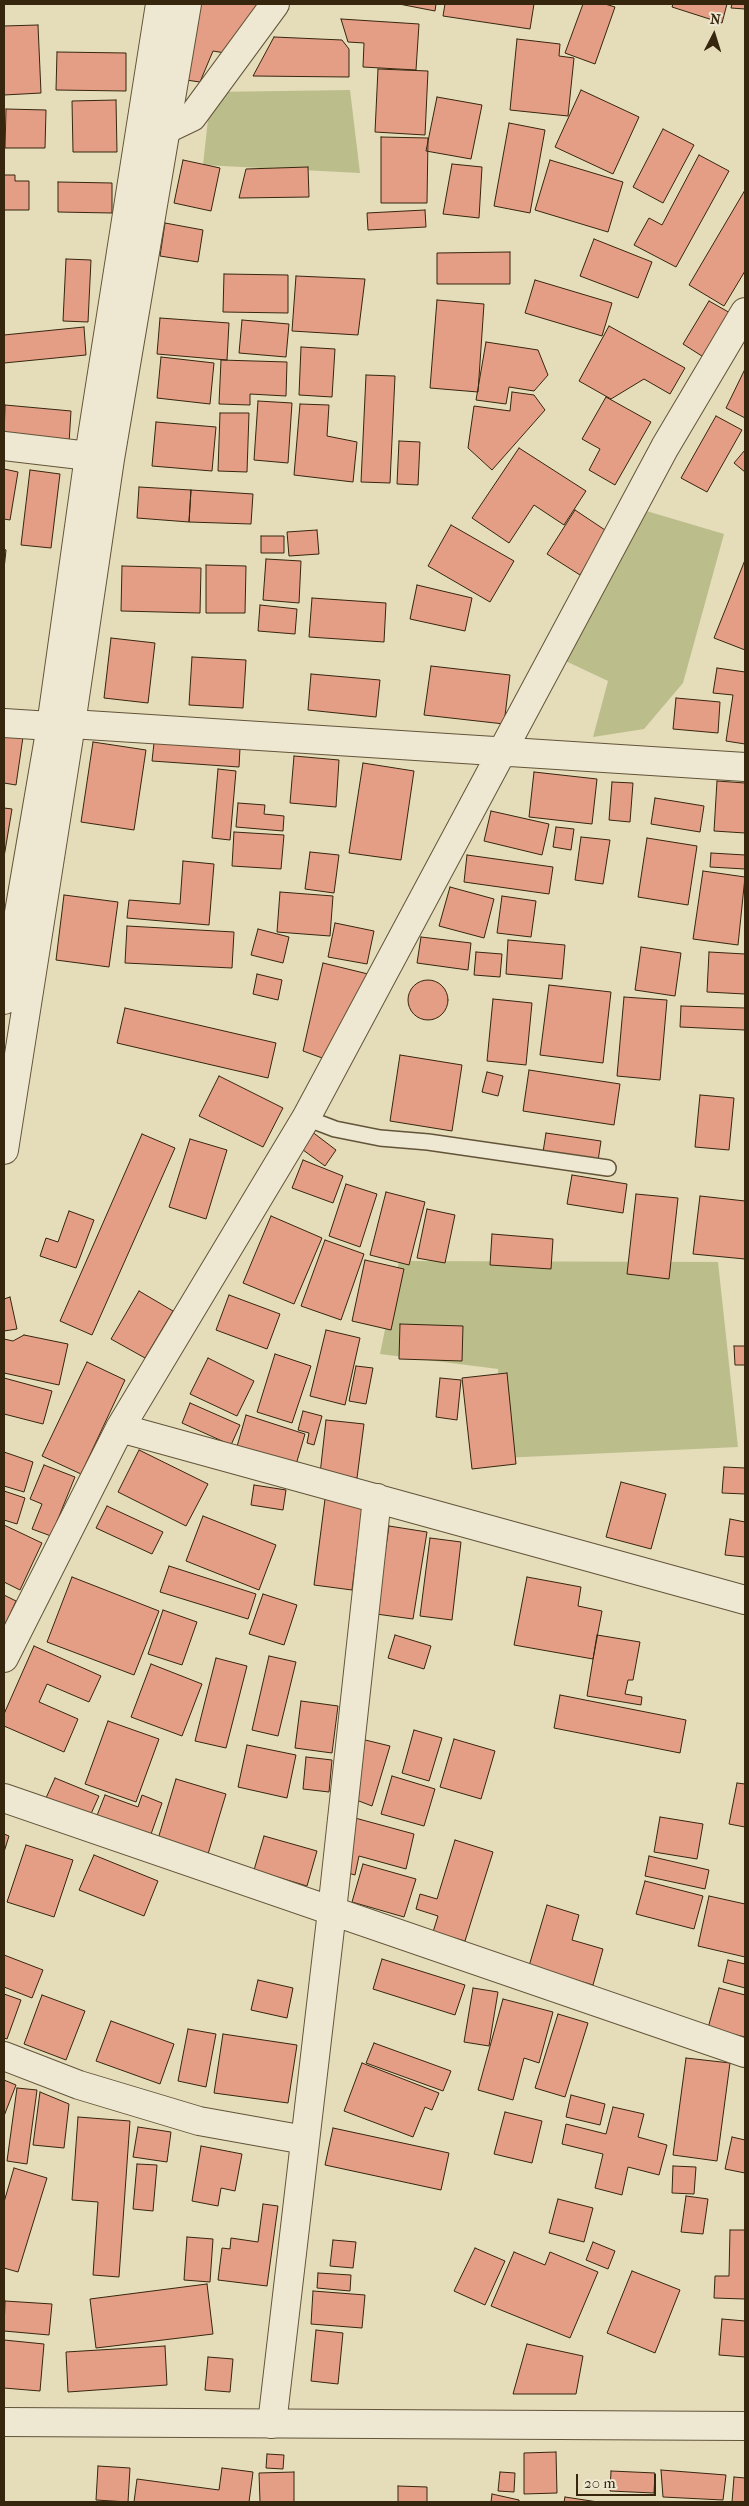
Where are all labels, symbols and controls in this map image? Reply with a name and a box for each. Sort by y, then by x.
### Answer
north arrow [689,10,739,60]
text: N [709,11,721,28]
scale bar [579,2464,659,2496]
text: 20 m [584,2474,616,2492]

